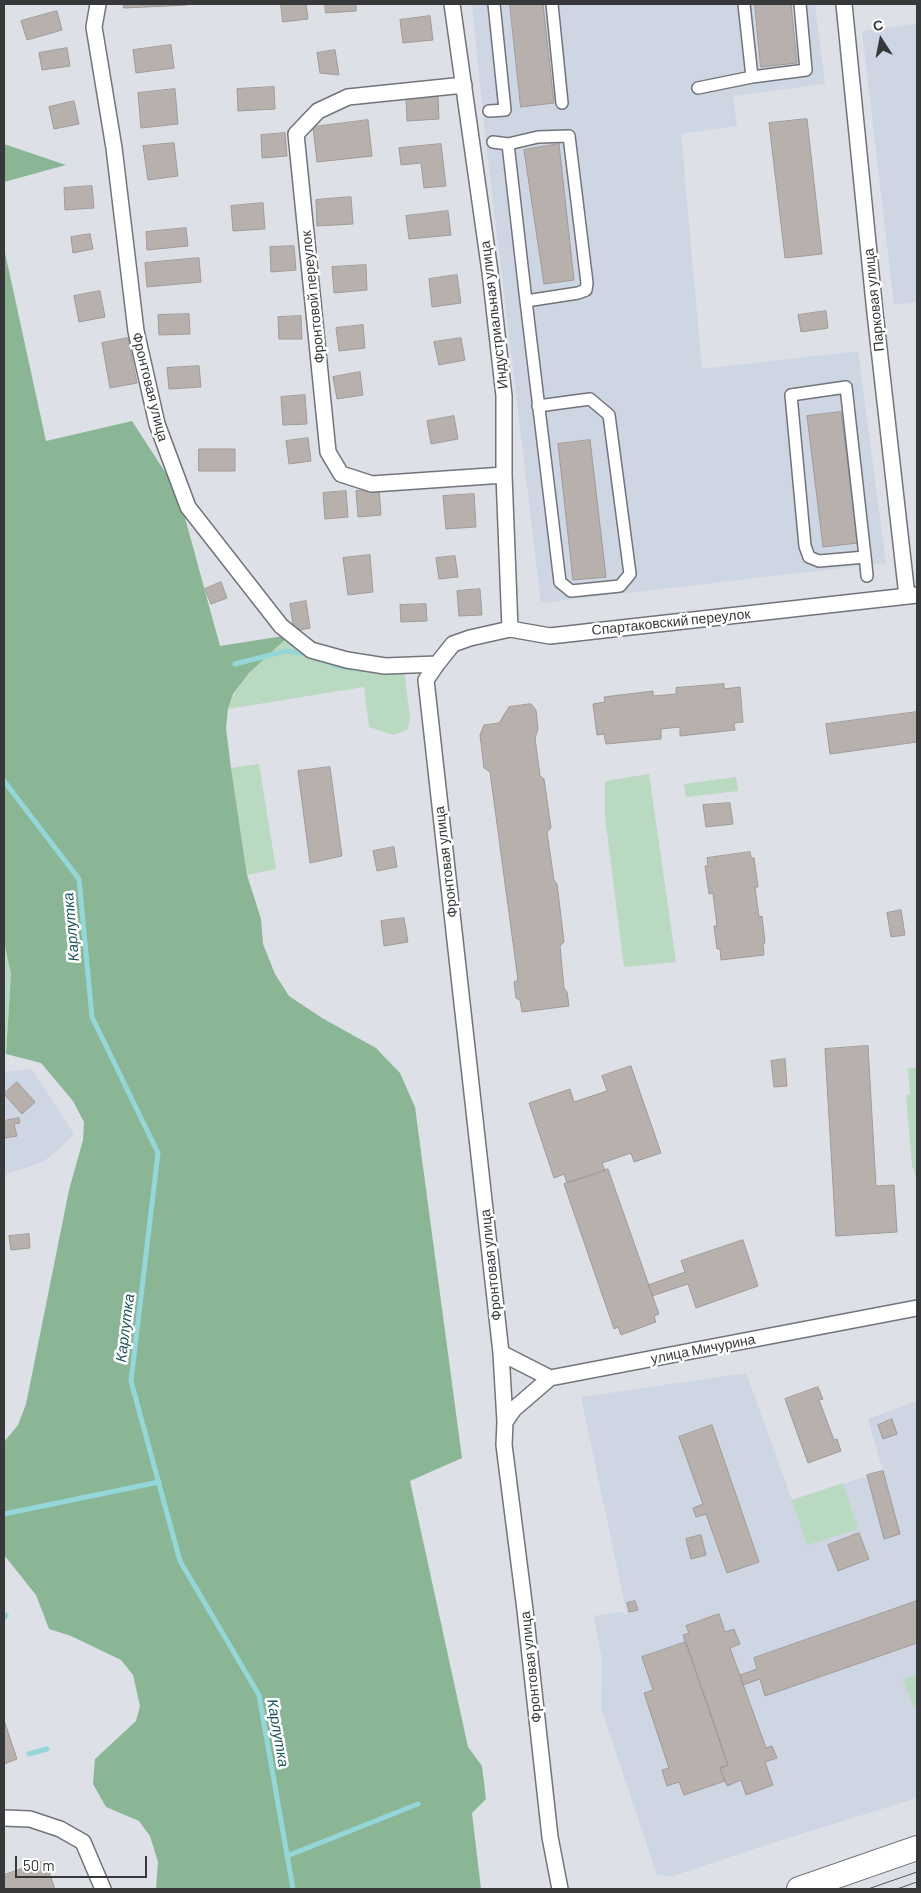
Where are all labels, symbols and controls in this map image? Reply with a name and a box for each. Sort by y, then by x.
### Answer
north arrow [856,15,906,65]
text: С [871,15,885,34]
street label: Фронтовой переулок [298,230,328,364]
street label: Индустриальная улица [477,240,511,390]
street label: Парковая улица [860,248,888,352]
street label: Фронтовая улица [128,331,172,443]
street label: Спартаковский переулок [591,605,751,639]
street label: Фронтовая улица [431,805,461,919]
water label: Карлутка [59,892,83,962]
street label: Фронтовая улица [477,1208,505,1322]
water label: Карлутка [112,1293,138,1363]
street label: улица Мичурина [649,1331,757,1367]
street label: Фронтовая улица [517,1610,545,1724]
water label: Карлутка [263,1698,293,1768]
scale bar [18,1846,150,1878]
text: 50 m [23,1856,55,1874]

